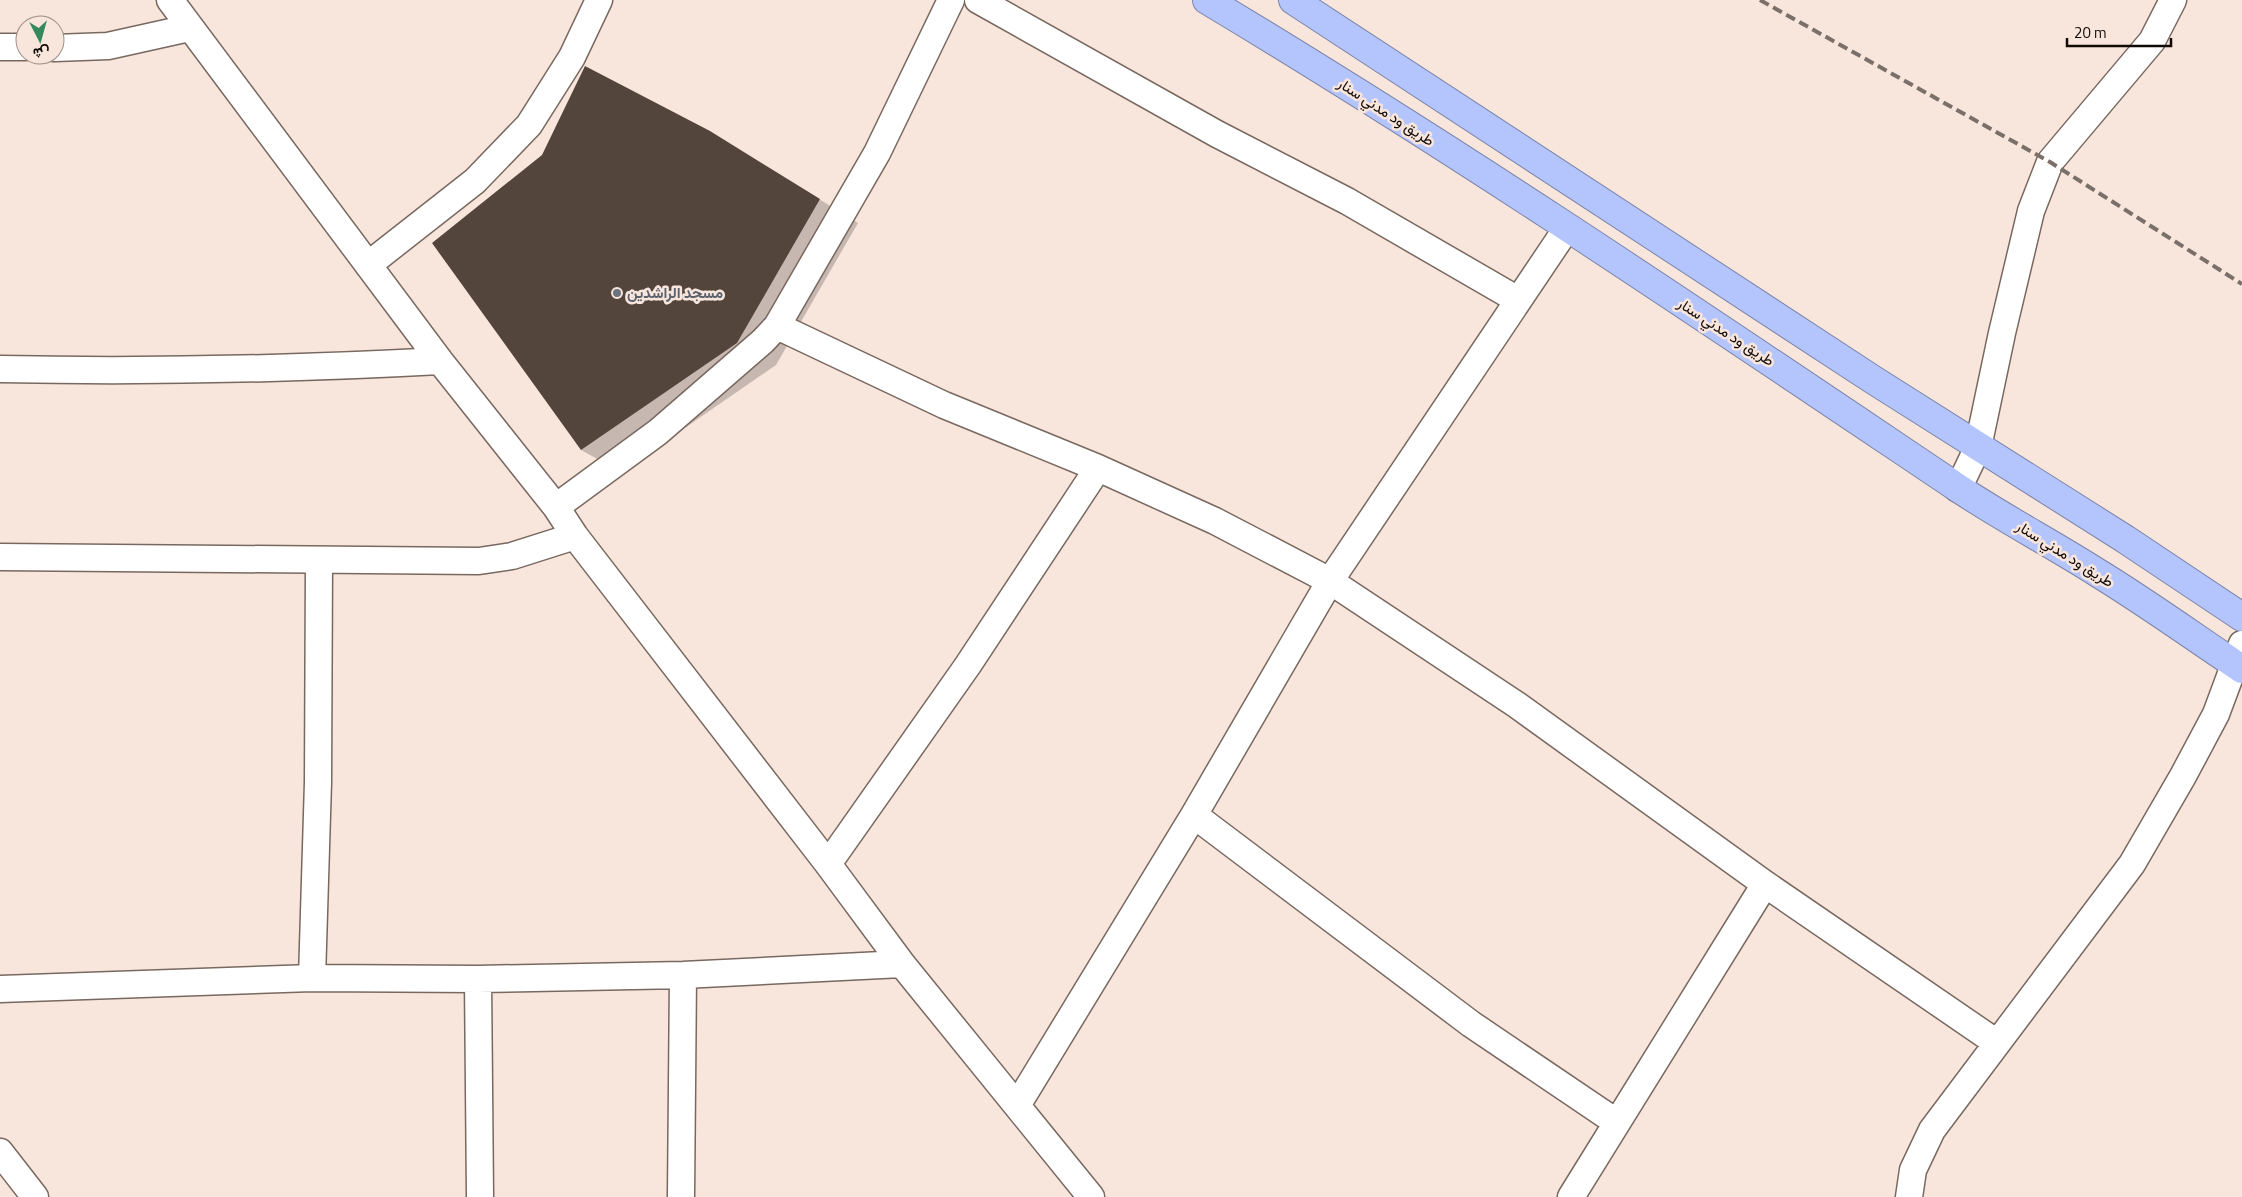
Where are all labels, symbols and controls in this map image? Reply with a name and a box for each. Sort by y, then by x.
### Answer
north arrow [15,15,65,65]
scale bar [2067,15,2171,47]
text: 20 m [2074,21,2107,44]
text: ش [32,42,51,65]
street label: طريق ود مدني سنار [1331,71,1439,153]
place label: مسجد الراشدين [627,281,723,304]
marker: مسجد الراشدين [611,287,623,299]
street label: طريق ود مدني سنار [1671,291,1779,373]
street label: طريق ود مدني سنار [2010,514,2119,595]

